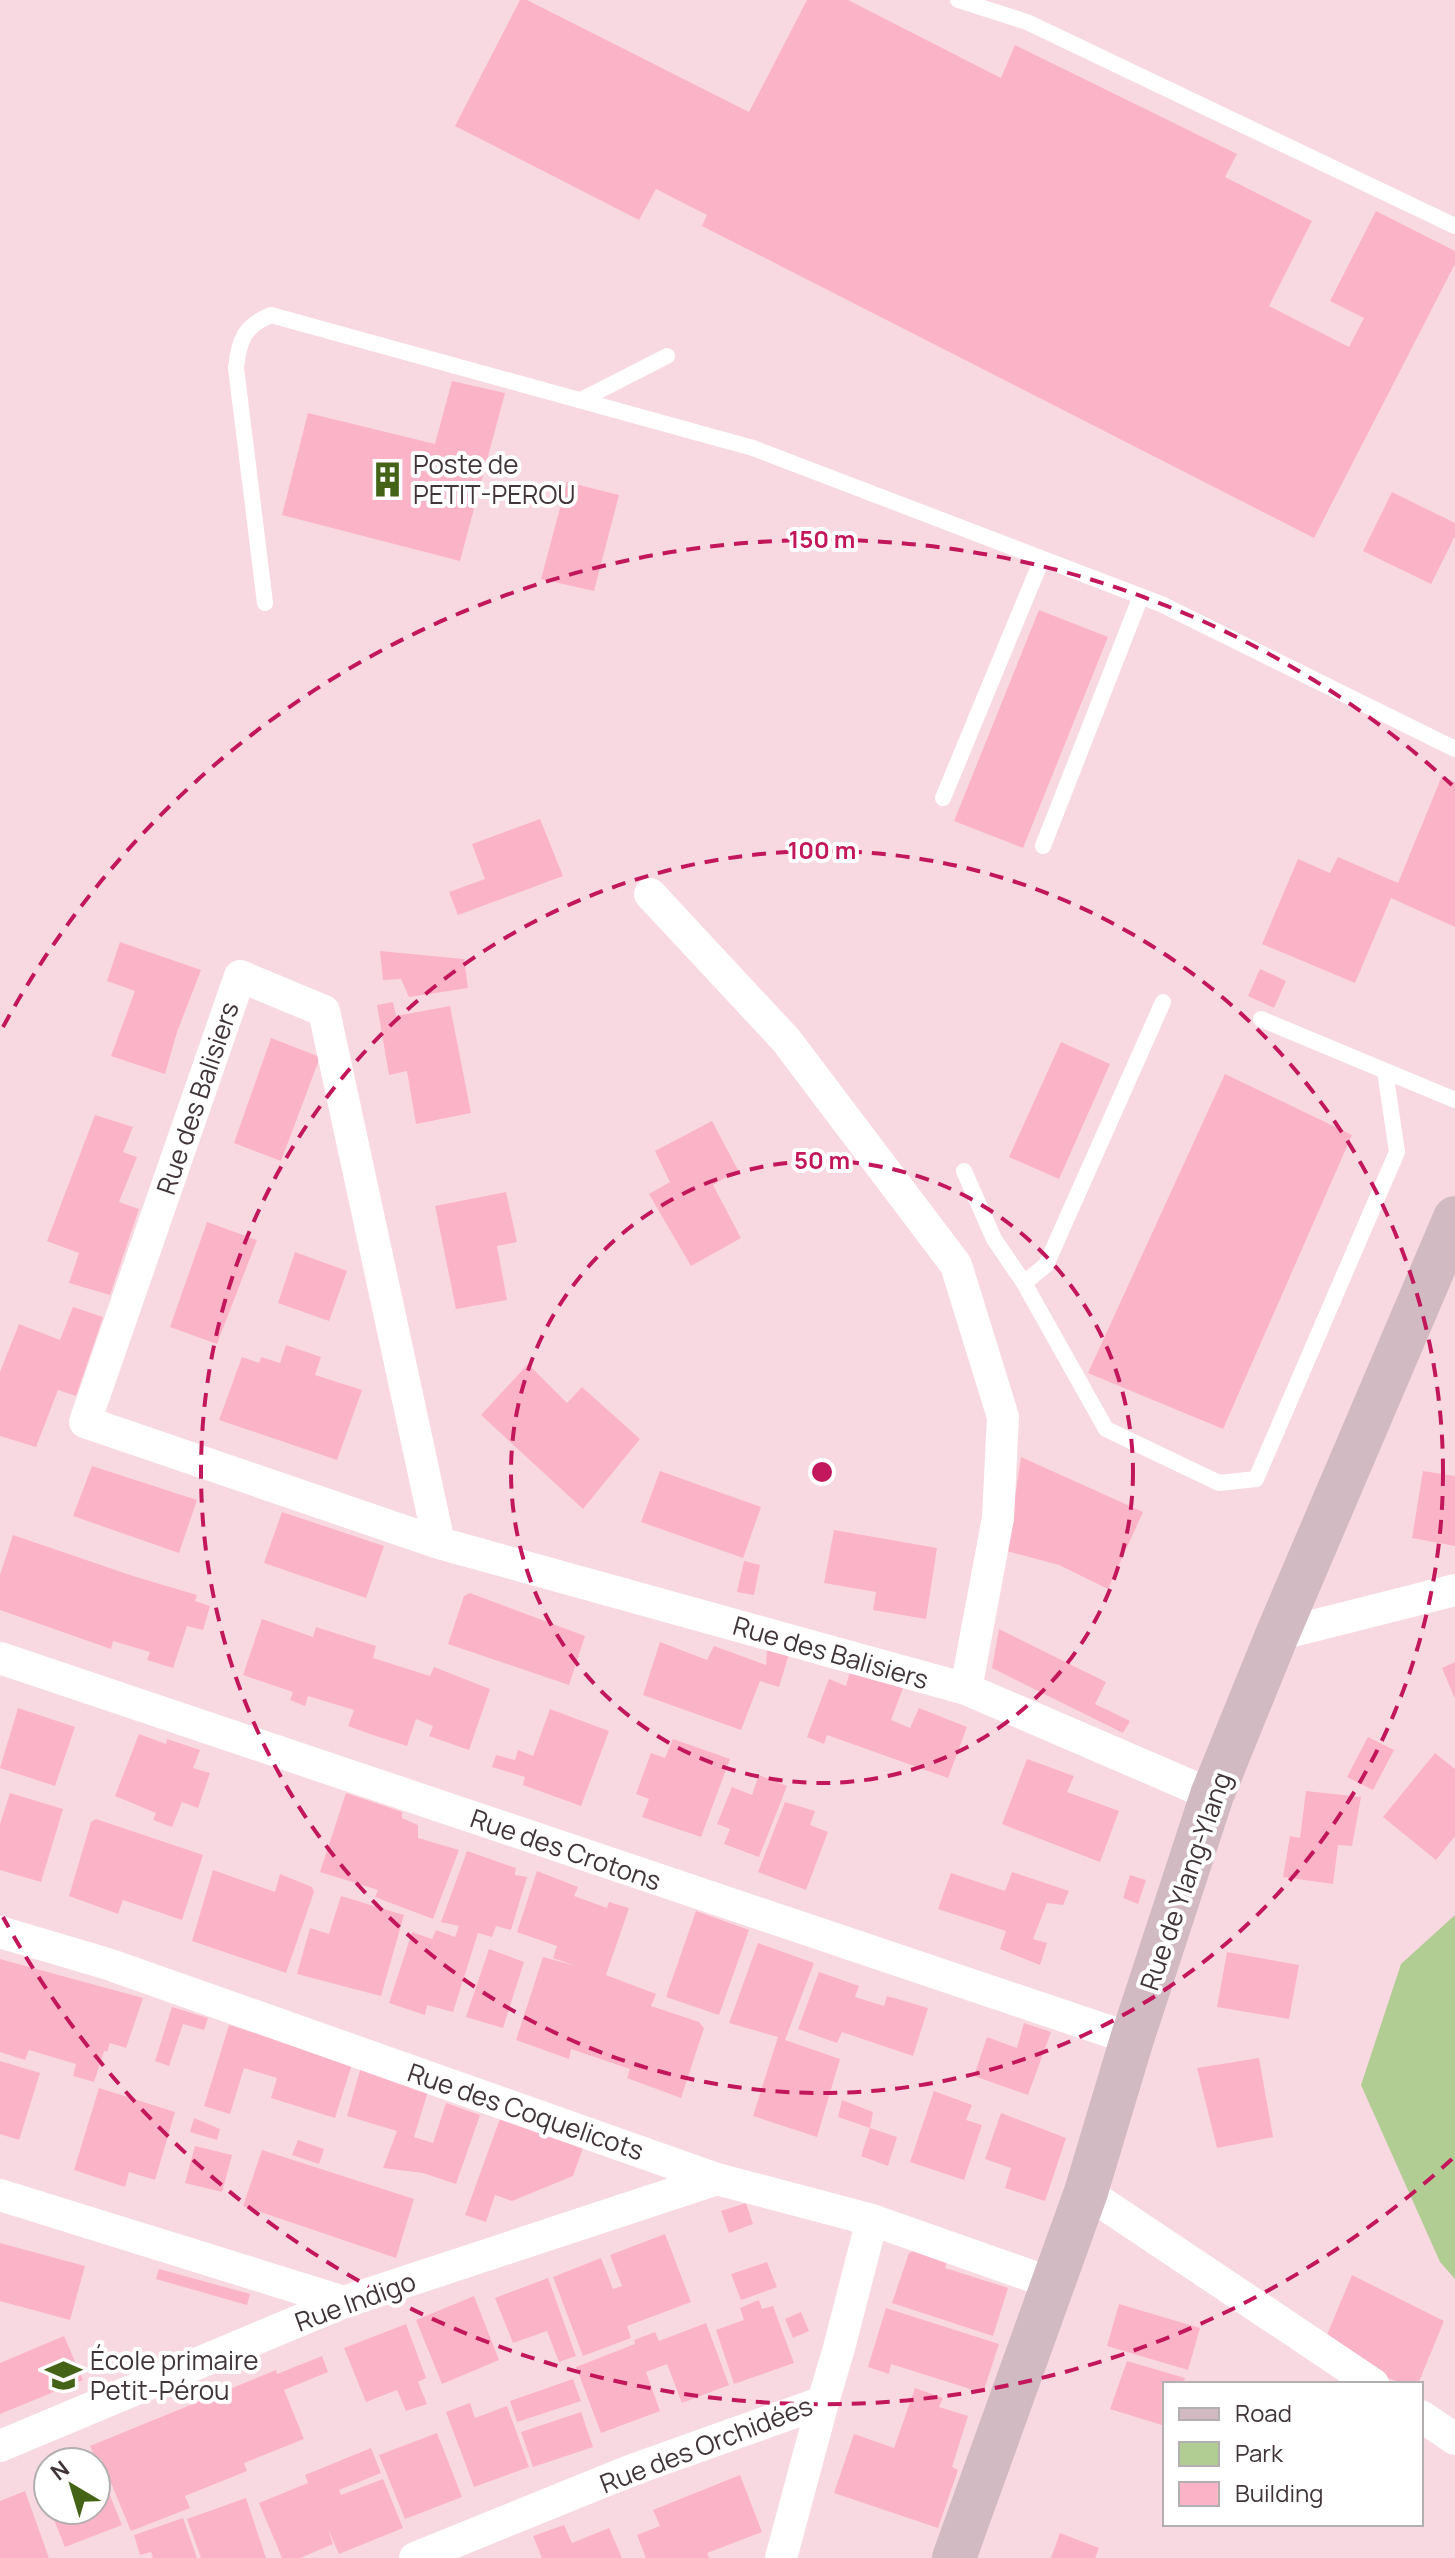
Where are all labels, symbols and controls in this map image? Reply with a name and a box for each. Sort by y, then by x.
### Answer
place label: Poste de PETIT-PEROU [413,446,576,512]
building icon: Poste de PETIT-PEROU [368,460,406,498]
text: 150 m [789,522,855,555]
text: 100 m [788,833,856,866]
street label: Rue des Balisiers [147,997,247,1199]
text: 50 m [794,1143,850,1176]
centre of rings [808,1458,836,1486]
street label: Rue des Balisiers [729,1607,933,1697]
street label: Rue de Ylang-Ylang [1131,1767,1239,1995]
street label: Rue des Crotons [466,1800,666,1898]
street label: Rue des Coquelicots [403,2054,649,2168]
street label: Rue Indigo [290,2263,420,2339]
place label: École primaire Petit-Pérou [90,2342,258,2408]
school or university icon: École primaire Petit-Pérou [45,2356,83,2394]
legend [1163,2382,1423,2526]
street label: Rue des Orchidées [595,2387,817,2501]
text: Road [1235,2396,1292,2429]
text: Park [1235,2436,1284,2469]
north arrow [32,2446,112,2526]
text: N [44,2454,75,2487]
text: Building [1235,2476,1323,2509]

